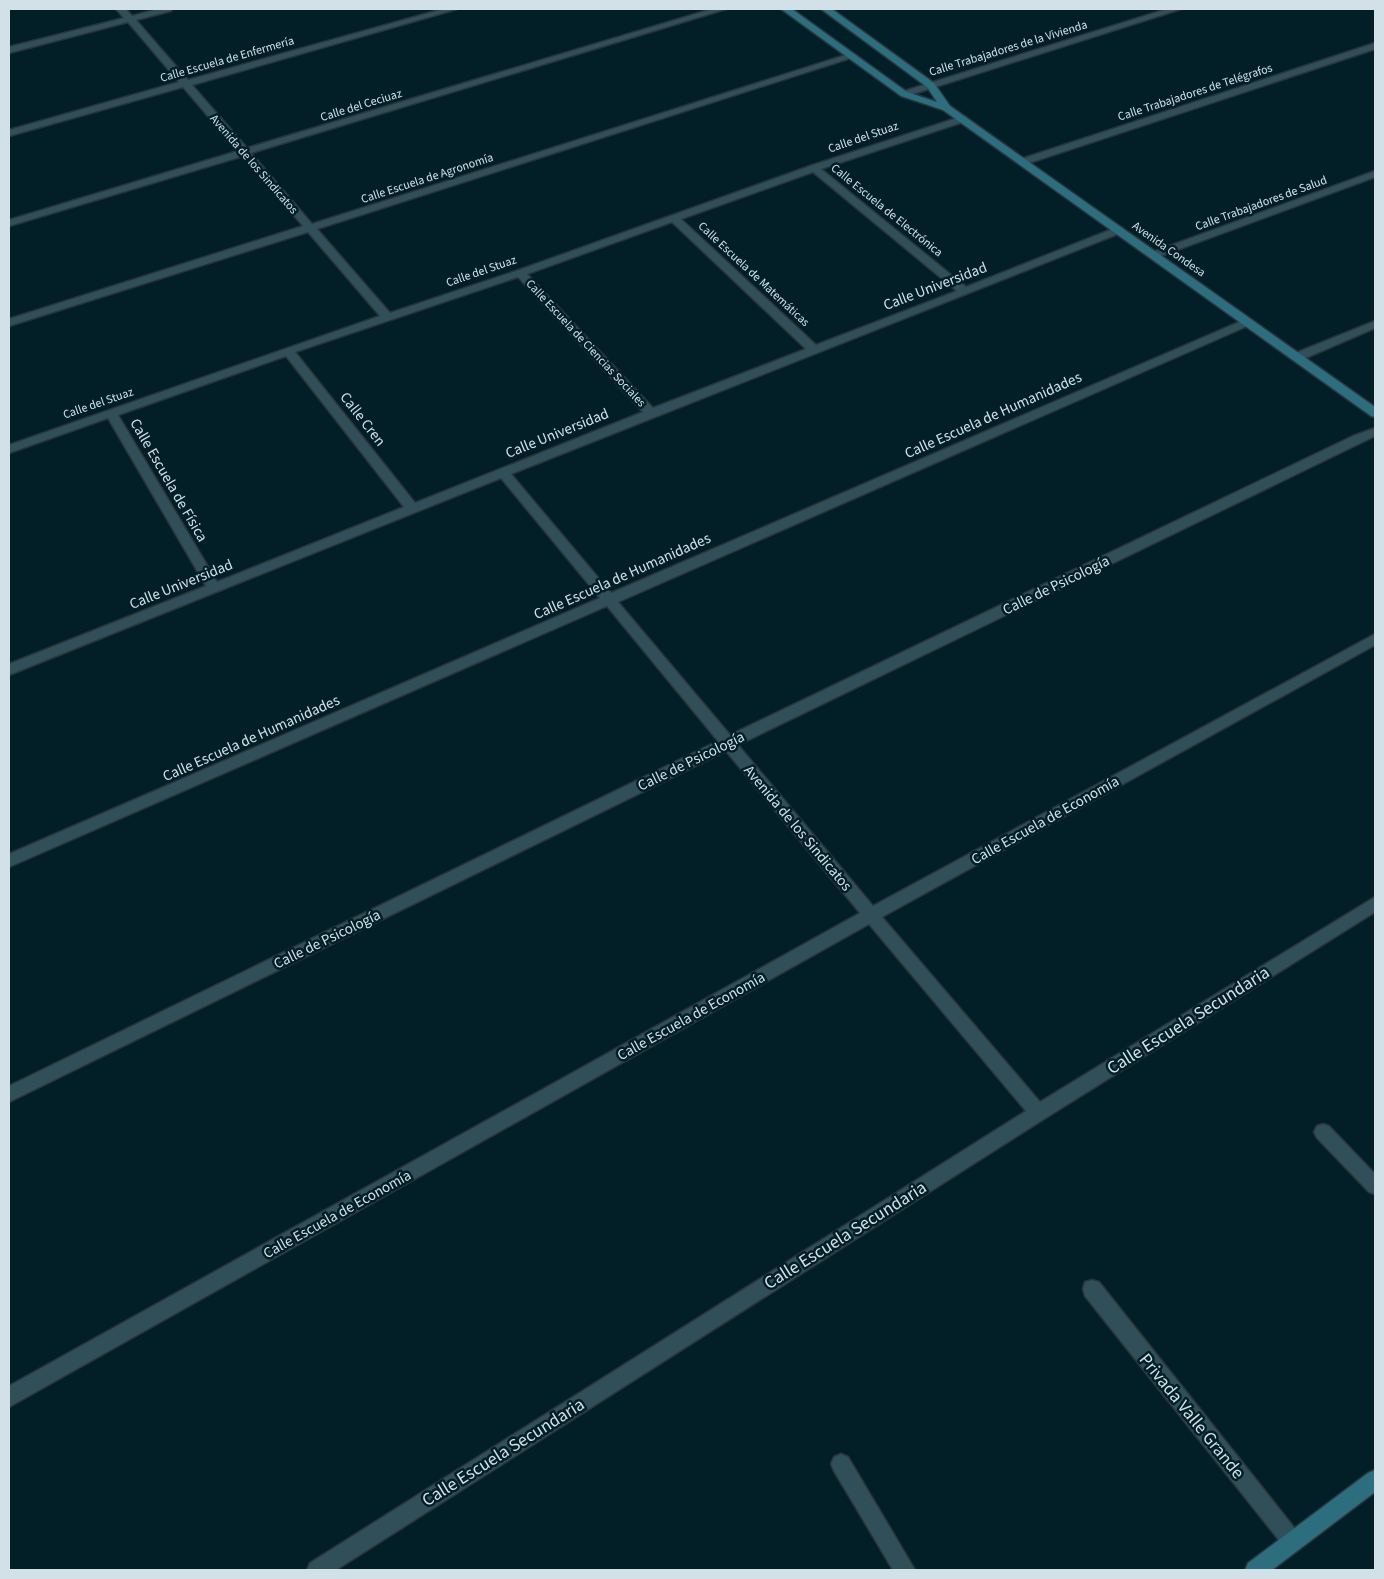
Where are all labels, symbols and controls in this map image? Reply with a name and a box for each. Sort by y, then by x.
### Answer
street label: Calle Trabajadores de la Vivienda [927,16,1089,81]
street label: Calle Escuela de Enfermería [158,32,296,87]
street label: Calle Trabajadores de Telégrafos [1116,59,1275,126]
street label: Calle del Ceciuaz [318,85,404,126]
street label: Avenida de los Sindicatos [206,111,302,218]
street label: Calle del Stuaz [826,118,901,157]
street label: Calle Escuela de Agronomía [359,149,496,208]
street label: Calle Escuela de Electrónica [827,160,946,261]
street label: Calle Trabajadores de Salud [1193,172,1329,235]
street label: Calle Escuela de Matemáticas [694,218,813,331]
street label: Avenida Condesa [1129,218,1209,281]
street label: Calle del Stuaz [444,252,519,291]
street label: Calle Universidad [880,257,990,316]
street label: Calle Escuela de Ciencias Sociales [522,276,649,411]
street label: Calle Escuela de Humanidades [901,367,1085,464]
street label: Calle del Stuaz [61,384,136,423]
street label: Calle Cren [335,388,390,451]
street label: Calle Universidad [502,403,612,464]
street label: Calle Escuela de Física [125,415,212,546]
street label: Calle Escuela de Humanidades [530,528,714,625]
street label: Calle de Psicología [999,550,1113,620]
street label: Calle Universidad [126,554,236,615]
street label: Calle Escuela de Humanidades [159,690,343,787]
street label: Calle de Psicología [634,726,748,796]
street label: Avenida de los Sindicatos [739,761,857,896]
street label: Calle Escuela de Economía [967,771,1123,870]
street label: Calle de Psicología [270,904,384,974]
street label: Calle Escuela Secundaria [1102,960,1274,1081]
street label: Calle Escuela de Economía [613,967,769,1066]
street label: Calle Escuela de Economía [259,1165,415,1264]
street label: Calle Escuela Secundaria [759,1175,931,1296]
street label: Privada Valle Grande [1133,1348,1250,1484]
street label: Calle Escuela Secundaria [417,1392,589,1513]

